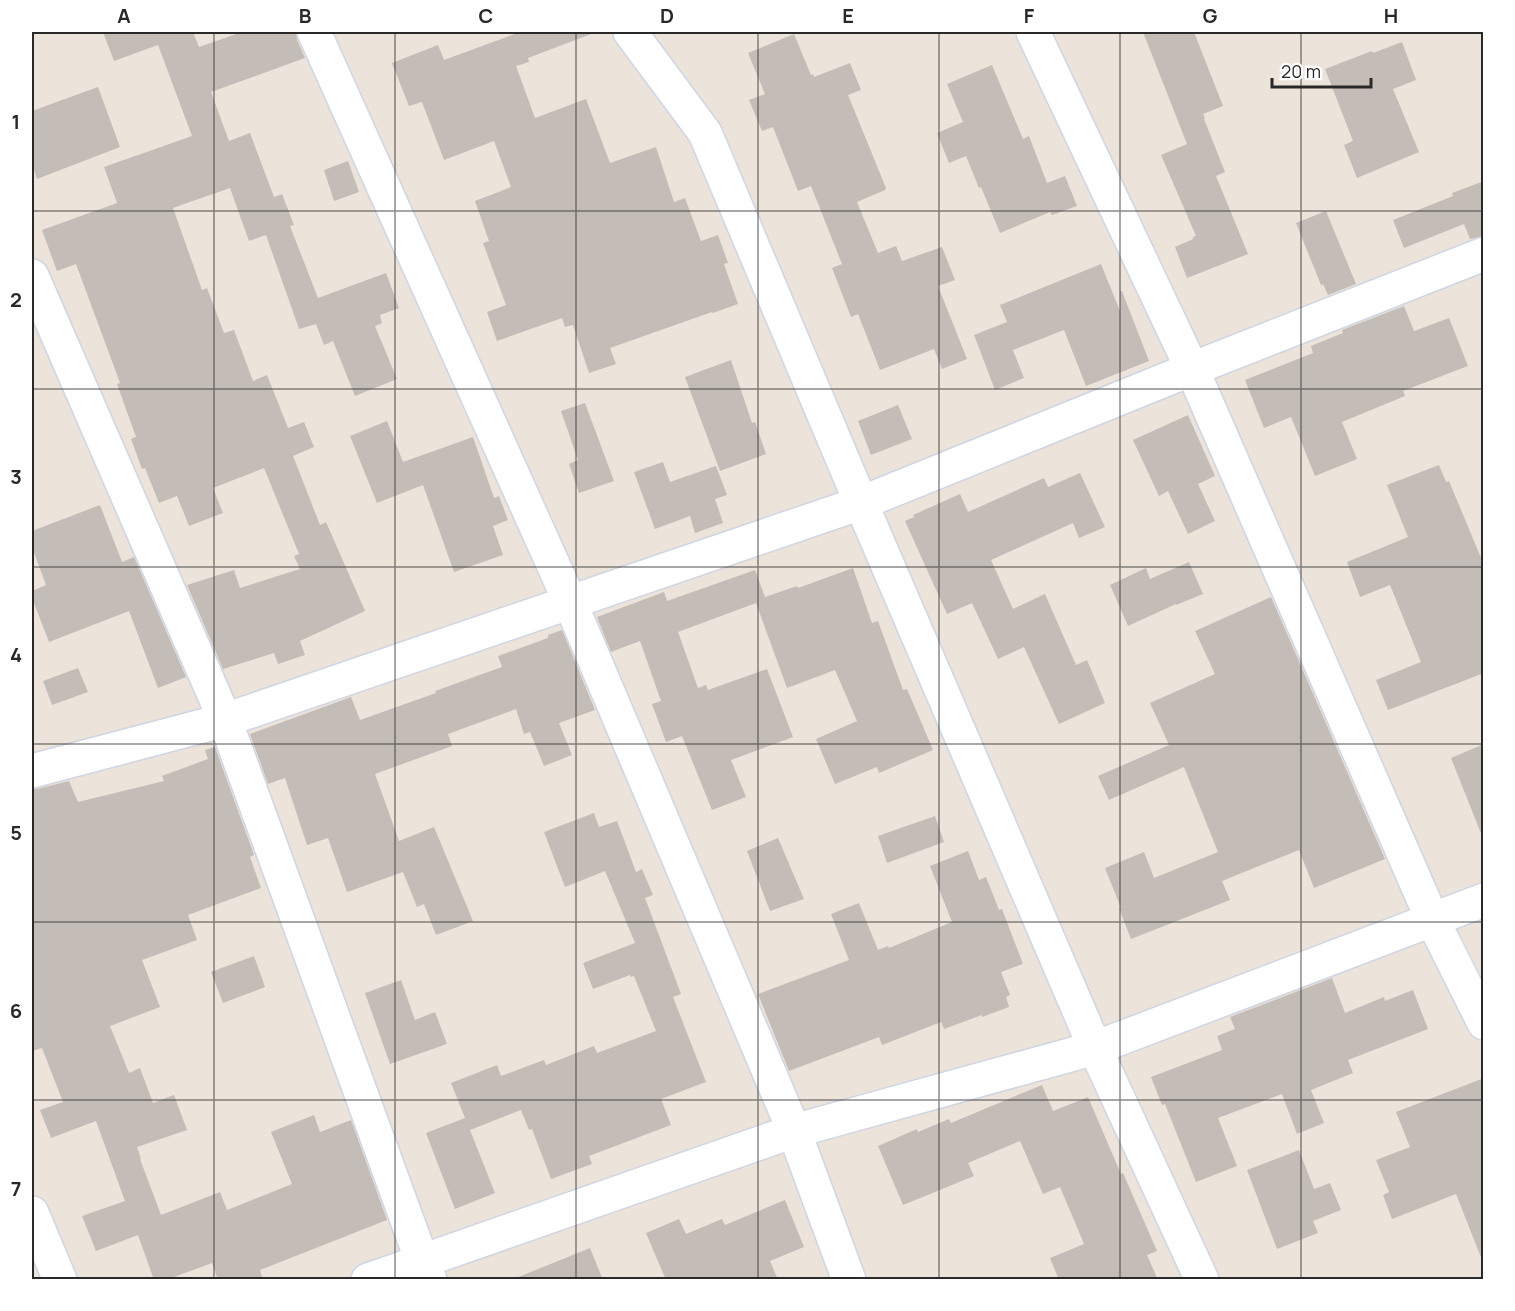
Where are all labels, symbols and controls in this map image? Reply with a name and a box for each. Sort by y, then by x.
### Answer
text: A [117,2,131,29]
text: B [299,2,312,29]
text: C [479,2,493,29]
text: D [660,2,674,29]
text: E [842,2,854,29]
text: F [1024,2,1035,29]
text: G [1203,2,1218,29]
text: H [1384,2,1398,29]
scale bar [1272,51,1371,89]
text: 20 m [1281,59,1321,83]
text: 1 [12,108,20,135]
text: 2 [10,286,22,313]
text: 3 [10,463,22,490]
text: 4 [10,641,22,668]
text: 5 [10,819,22,846]
text: 6 [10,997,22,1024]
text: 7 [11,1175,21,1202]

